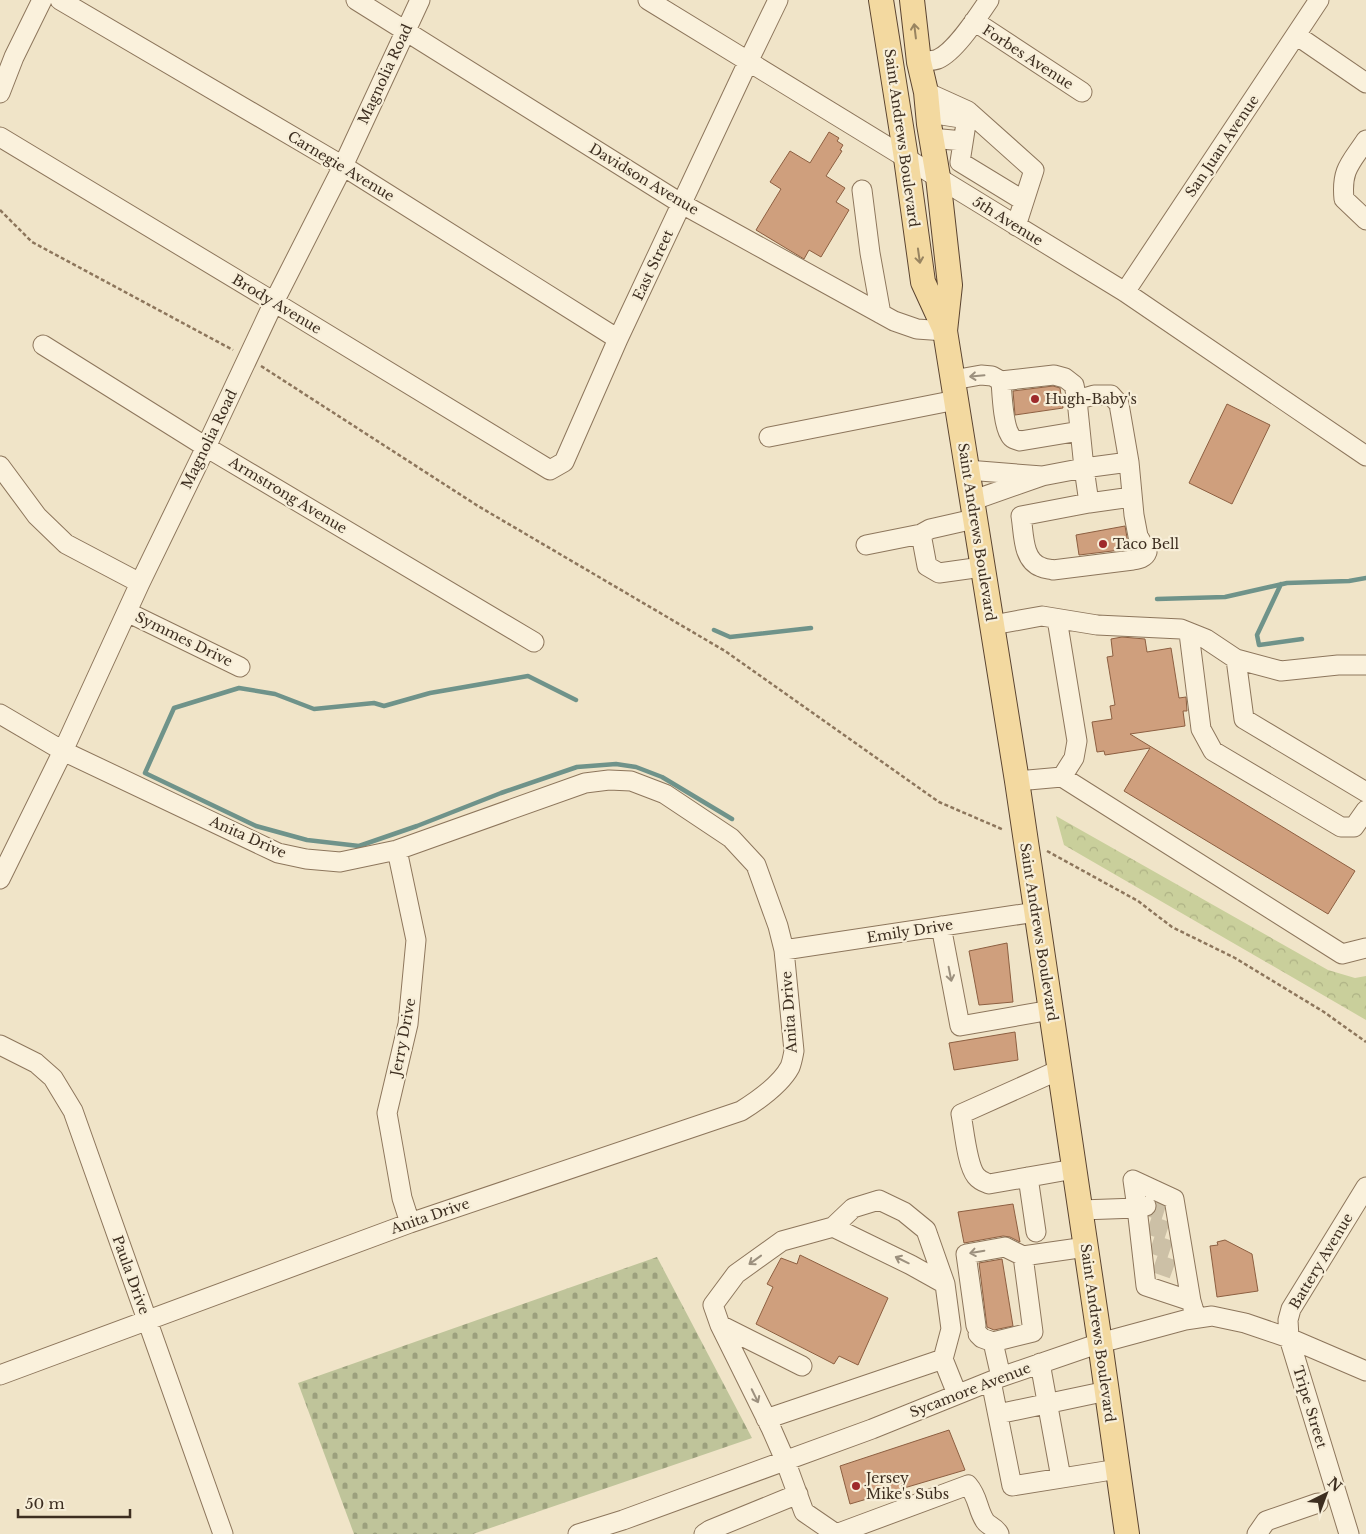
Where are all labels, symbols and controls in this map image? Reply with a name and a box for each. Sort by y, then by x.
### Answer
street label: Magnolia Road [354,21,416,127]
street label: Forbes Avenue [979,21,1077,93]
one-way arrow [910,23,920,39]
street label: Saint Andrews Boulevard [881,48,924,229]
street label: San Juan Avenue [1181,92,1263,200]
street label: Carnegie Avenue [284,127,398,205]
street label: Davidson Avenue [586,139,702,219]
street label: 5th Avenue [969,192,1047,250]
street label: East Street [629,226,677,303]
one-way arrow [914,247,924,263]
street label: Brody Avenue [229,270,325,338]
one-way arrow [970,371,986,381]
street label: Magnolia Road [177,386,241,492]
place label: Hugh-Baby's [1045,390,1137,408]
marker: Hugh-Baby's [1029,393,1041,405]
street label: Saint Andrews Boulevard [954,442,1000,623]
street label: Armstrong Avenue [225,452,350,537]
place label: Taco Bell [1113,535,1180,553]
marker: Taco Bell [1097,538,1109,550]
street label: Symmes Drive [132,608,236,670]
street label: Anita Drive [206,812,289,862]
street label: Saint Andrews Boulevard [1016,842,1062,1023]
street label: Emily Drive [866,915,954,947]
one-way arrow [945,966,955,982]
street label: Anita Drive [777,970,801,1055]
street label: Jerry Drive [386,996,419,1080]
street label: Anita Drive [387,1194,472,1238]
street label: Battery Avenue [1285,1210,1357,1312]
street label: Paula Drive [108,1233,154,1317]
street label: Saint Andrews Boulevard [1077,1243,1120,1424]
one-way arrow [969,1248,985,1258]
one-way arrow [749,1255,762,1266]
one-way arrow [895,1255,910,1265]
street label: Sycamore Avenue [907,1359,1033,1421]
street label: Tripe Street [1289,1364,1331,1451]
one-way arrow [750,1389,760,1404]
place label: Jersey Mike's Subs [864,1469,949,1503]
north arrow [1301,1469,1351,1519]
text: N [1324,1473,1346,1495]
marker: Jersey Mike's Subs [850,1480,862,1492]
scale bar [18,1486,130,1518]
text: 50 m [25,1494,65,1513]

